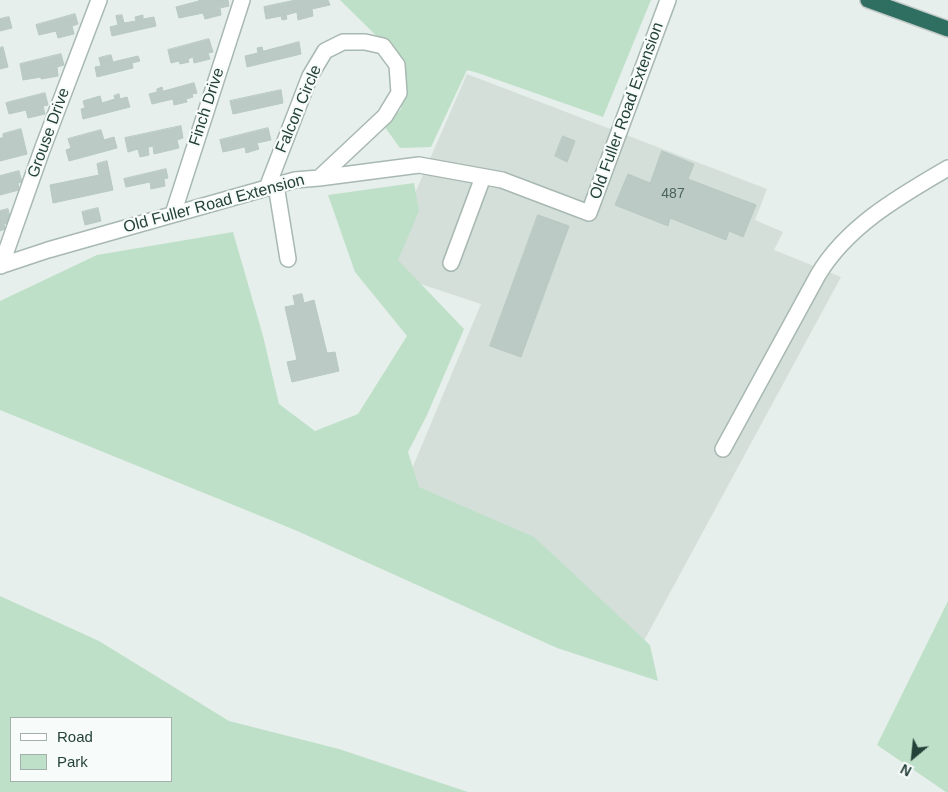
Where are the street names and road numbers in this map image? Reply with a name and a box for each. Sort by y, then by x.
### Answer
street label: Old Fuller Road Extension [586,20,668,202]
street label: Falcon Circle [272,62,326,156]
street label: Finch Drive [185,66,229,148]
street label: Grouse Drive [24,85,74,181]
street label: Old Fuller Road Extension [121,171,307,237]

